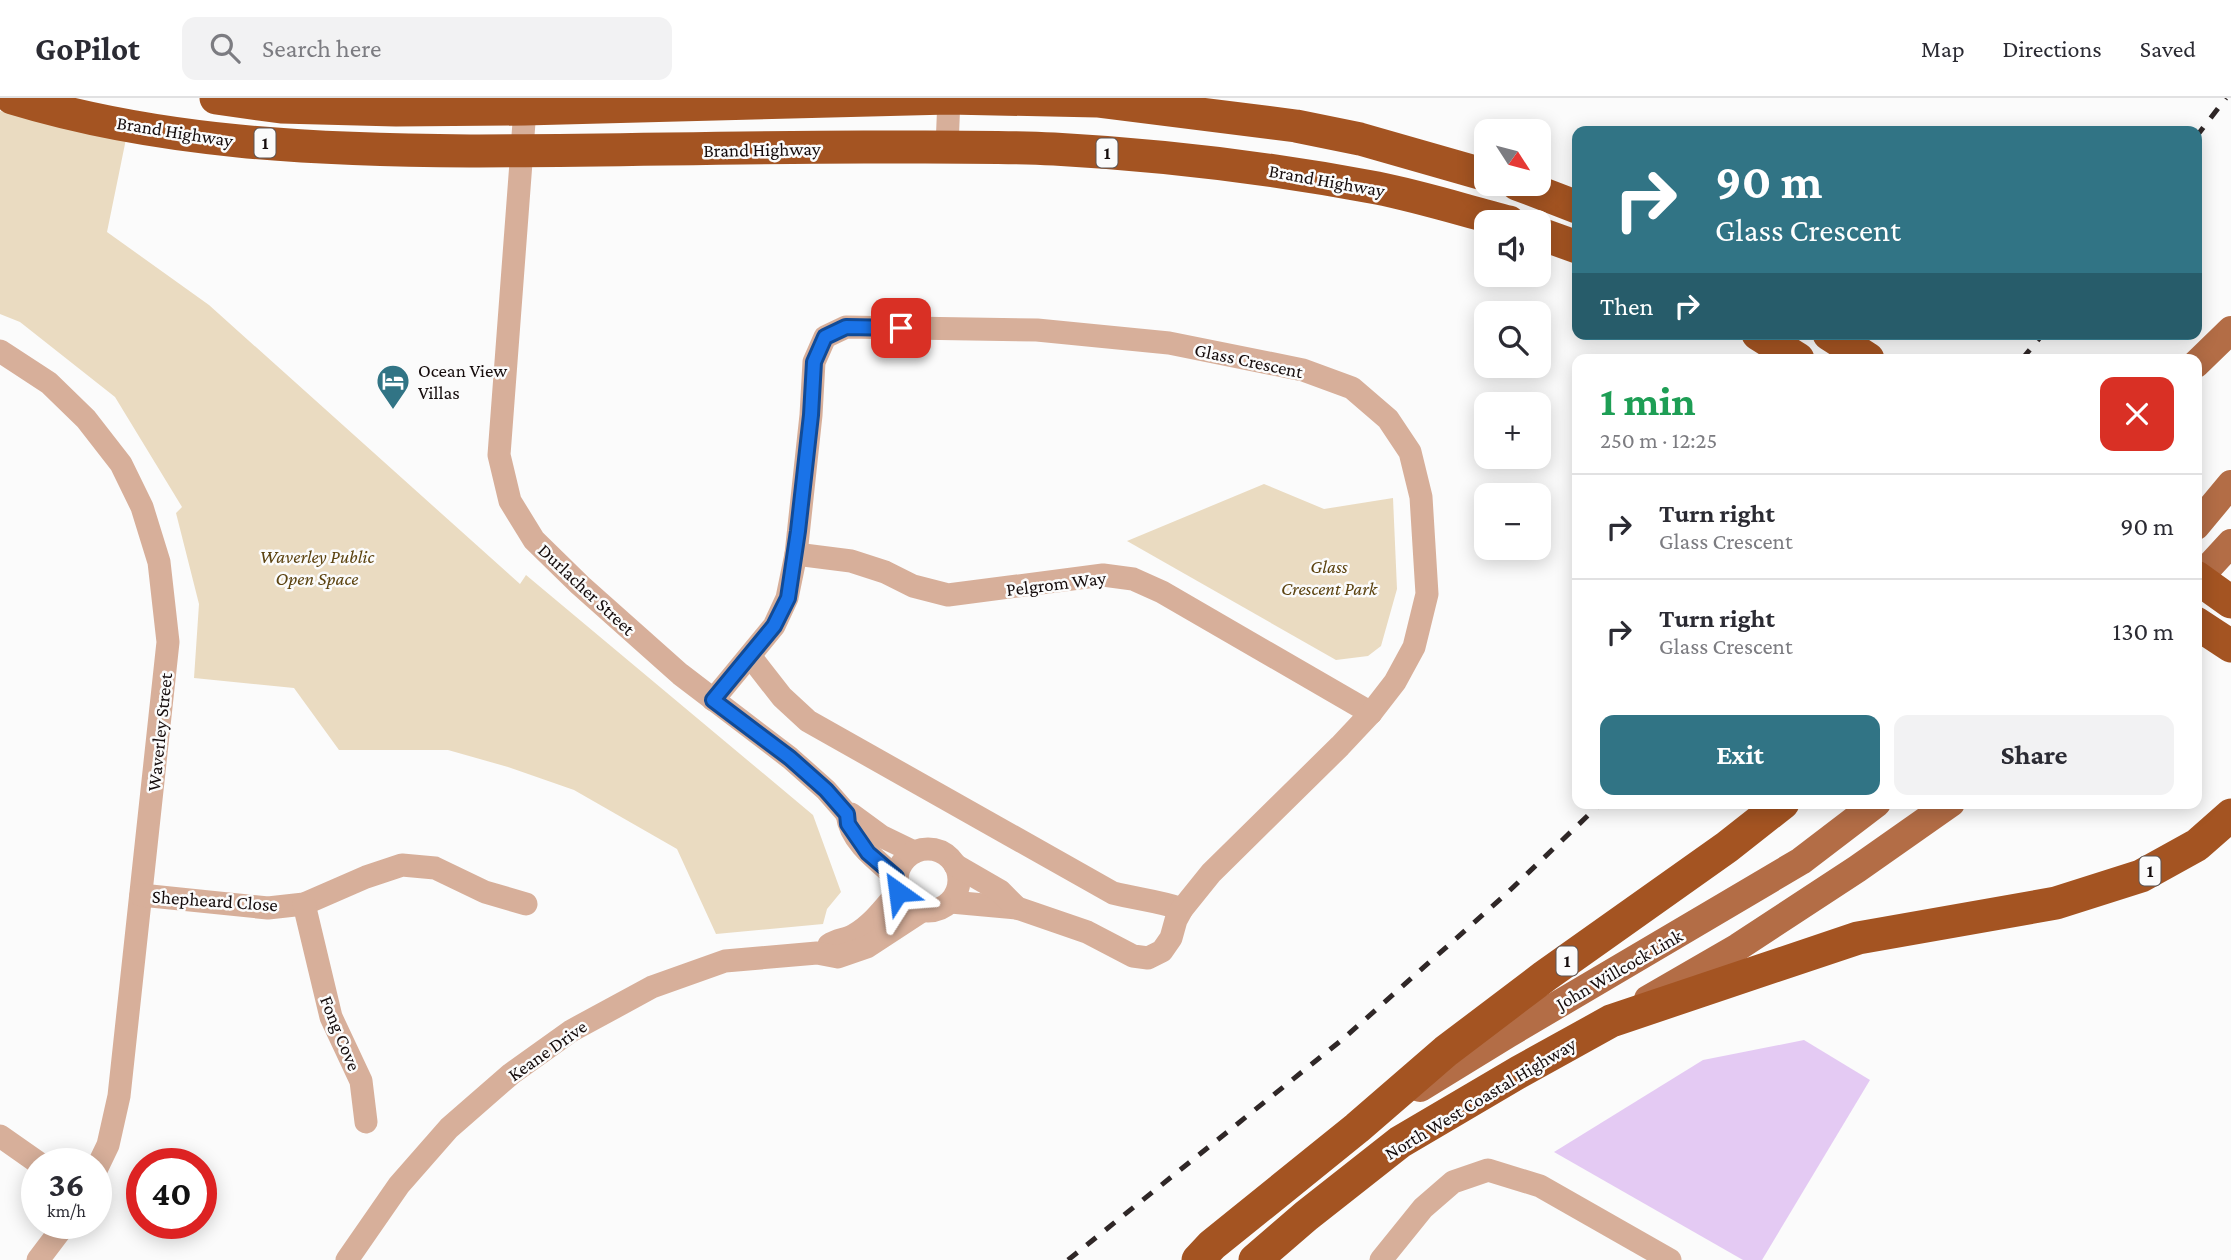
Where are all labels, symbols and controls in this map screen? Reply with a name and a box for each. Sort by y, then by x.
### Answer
search box [182,17,672,80]
icon: search [206,29,244,67]
text: GoPilot [35,30,140,67]
text: Search here [262,34,381,63]
text: Map [1921,35,1965,62]
text: Directions [2003,35,2102,62]
text: Saved [2140,35,2196,62]
street label: Brand Highway [115,112,235,151]
north arrow [1474,119,1550,196]
map controls [1474,119,1551,560]
road number: 1 [254,129,276,158]
street label: Brand Highway [703,138,821,161]
road number: 1 [1096,138,1118,168]
icon: right [1600,154,1691,245]
text: 90 m [1715,154,1822,209]
street label: Brand Highway [1267,160,1387,201]
button: sound [1474,210,1551,287]
text: Glass Crescent [1715,212,1901,248]
icon: right [1668,287,1706,325]
text: Then [1600,292,1654,321]
pin [871,298,931,358]
button: search [1474,301,1551,378]
icon: arrive [882,309,920,347]
street label: Glass Crescent [1193,339,1306,382]
place label: Ocean View Villas [418,360,507,403]
hotel icon: Ocean View Villas [374,362,412,411]
text: 1 min [1600,377,1696,424]
button: close [2100,377,2174,451]
button: + [1474,392,1551,469]
text: 250 m · 12:25 [1600,427,1717,453]
button: − [1474,483,1551,560]
text: Turn right [1659,499,1775,528]
icon: right [1600,508,1638,546]
text: 90 m [2120,512,2174,541]
text: Glass Crescent [1659,528,1793,554]
street label: Durlacher Street [534,539,640,640]
park label: Waverley Public Open Space [260,546,375,589]
park label: Glass Crescent Park [1281,556,1378,599]
street label: Pelgrom Way [1005,567,1107,600]
text: Turn right [1659,604,1775,633]
icon: right [1600,613,1638,651]
text: 130 m [2113,617,2174,646]
text: Glass Crescent [1659,633,1793,659]
street label: Waverley Street [143,671,176,792]
button: Exit [1600,715,1880,795]
button: Share [1894,715,2174,795]
position arrow [861,855,935,929]
road number: 1 [2140,856,2160,886]
street label: Shepheard Close [151,886,279,915]
street label: John Willcock Link [1551,924,1687,1015]
road number: 1 [1556,946,1578,976]
street label: Fong Cove [316,993,365,1074]
street label: Keane Drive [504,1016,591,1085]
street label: North West Coastal Highway [1381,1033,1580,1164]
speed limit sign: 40 [126,1148,217,1239]
text: 36 [48,1165,85,1204]
text: km/h [47,1201,86,1221]

